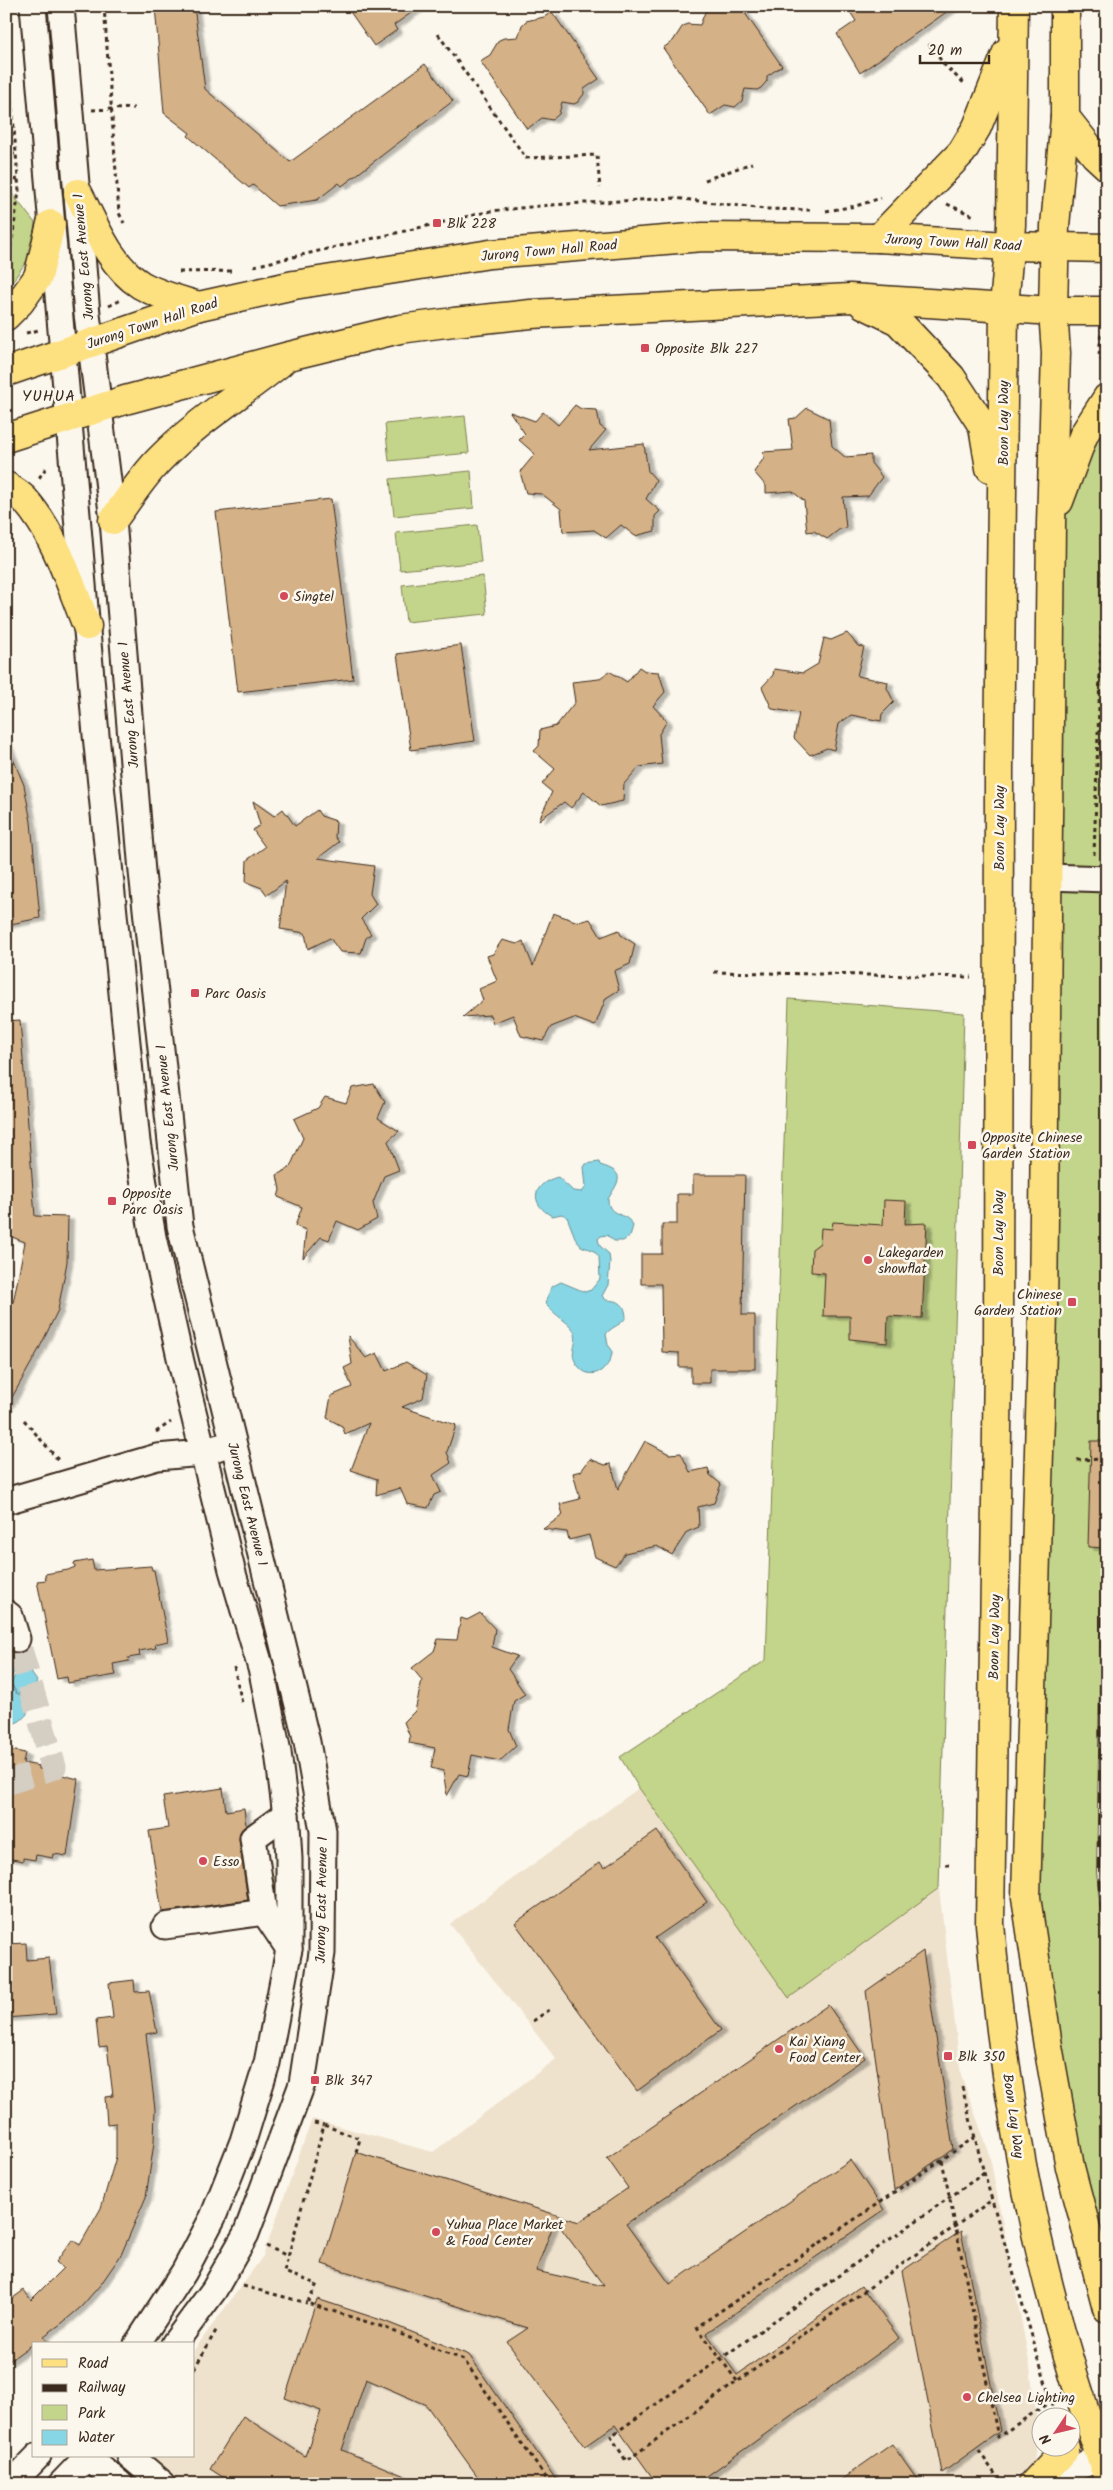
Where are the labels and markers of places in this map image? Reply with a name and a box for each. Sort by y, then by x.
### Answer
place label: Blk 228 [447,213,497,235]
marker: Blk 228 [431,217,443,229]
place label: Opposite Blk 227 [655,338,758,360]
marker: Opposite Blk 227 [639,342,651,354]
place label: Singtel [294,586,335,608]
marker: Singtel [278,590,290,602]
place label: Parc Oasis [205,983,266,1005]
marker: Parc Oasis [189,987,201,999]
place label: Opposite Chinese Garden Station [982,1127,1083,1165]
marker: Opposite Chinese Garden Station [966,1139,978,1151]
place label: Opposite Parc Oasis [122,1183,183,1221]
marker: Opposite Parc Oasis [106,1195,118,1207]
place label: Lakegarden showflat [878,1242,944,1280]
marker: Lakegarden showflat [862,1254,874,1266]
place label: Chinese Garden Station [974,1284,1063,1322]
marker: Chinese Garden Station [1066,1296,1078,1308]
place label: Esso [213,1851,239,1873]
marker: Esso [197,1855,209,1867]
place label: Kai Xiang Food Center [789,2031,861,2069]
marker: Kai Xiang Food Center [773,2043,785,2055]
place label: Blk 350 [958,2046,1005,2068]
marker: Blk 350 [942,2050,954,2062]
place label: Blk 347 [325,2070,372,2092]
marker: Blk 347 [309,2074,321,2086]
place label: Yuhua Place Market & Food Center [446,2214,564,2252]
marker: Yuhua Place Market & Food Center [430,2226,442,2238]
place label: Chelsea Lighting [977,2387,1075,2409]
marker: Chelsea Lighting [961,2391,973,2403]

